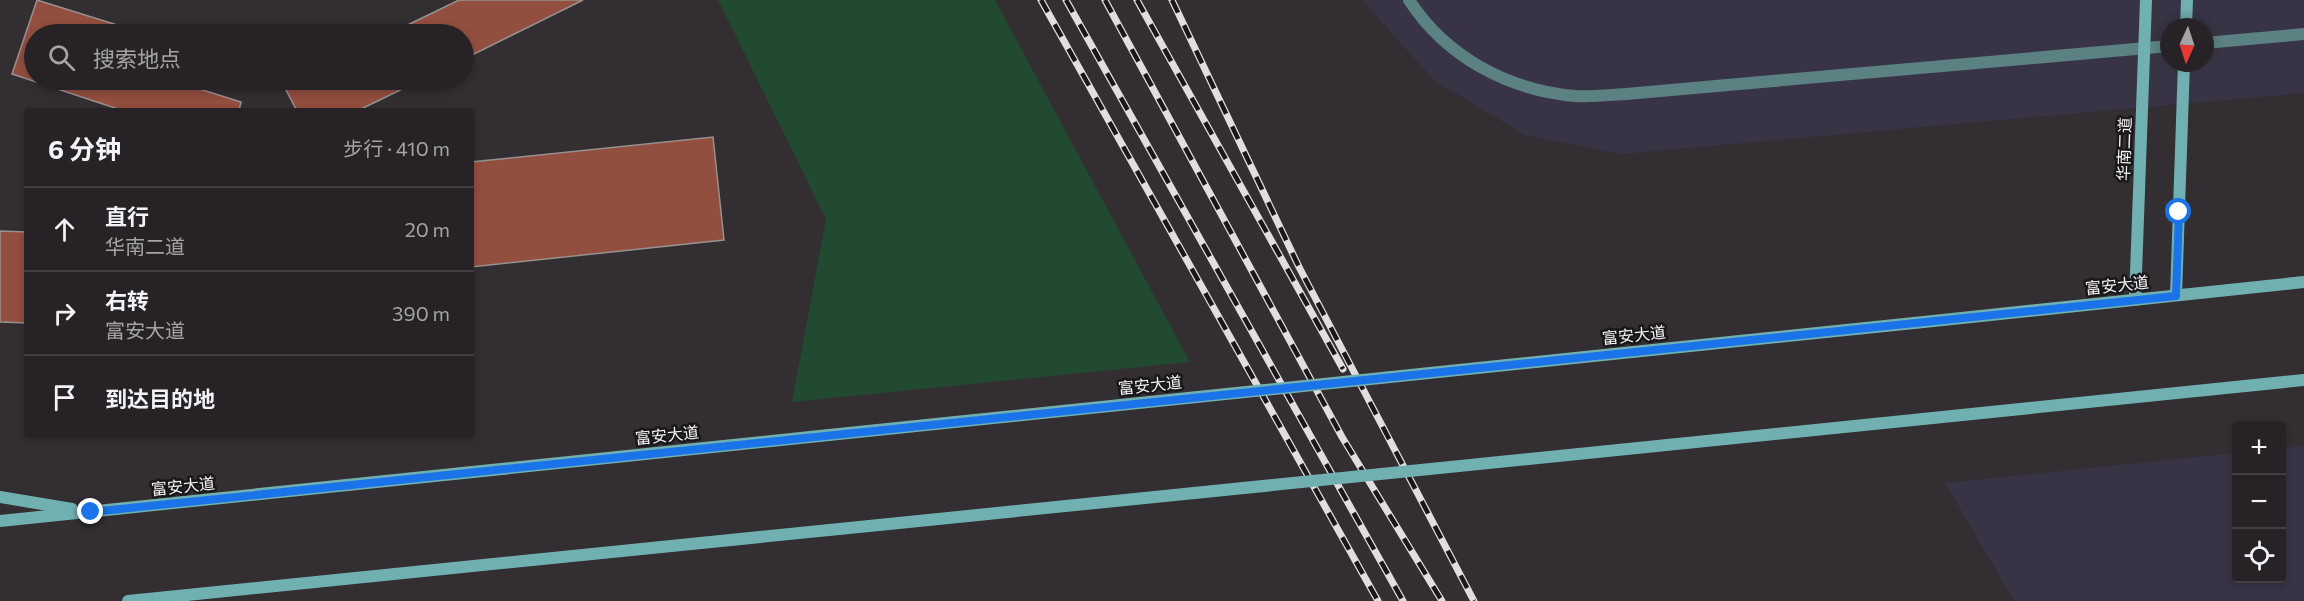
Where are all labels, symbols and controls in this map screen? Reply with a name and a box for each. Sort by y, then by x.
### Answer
north arrow [2160,18,2214,72]
search box [24,24,474,90]
icon: search [45,41,78,74]
text: 搜索地点 [93,45,181,72]
street label: 华南二道 [2113,117,2134,181]
text: 6 分钟 [48,133,121,164]
text: 步行 · 410 m [343,136,450,160]
route start [2165,198,2191,224]
text: 直行 [105,203,149,230]
icon: ahead [48,213,81,246]
text: 20 m [405,217,450,241]
text: 华南二道 [105,234,185,258]
street label: 富安大道 [2084,272,2150,297]
text: 右转 [105,287,149,314]
icon: right [48,297,81,330]
text: 390 m [392,301,450,325]
text: 富安大道 [105,318,185,342]
street label: 富安大道 [1601,322,1667,347]
street label: 富安大道 [1117,372,1183,397]
icon: arrive [48,381,81,414]
text: 到达目的地 [105,385,215,412]
map controls [2232,421,2286,583]
button: + [2232,421,2286,475]
street label: 富安大道 [634,422,700,447]
street label: 富安大道 [150,473,216,498]
button: − [2232,475,2286,529]
route end [77,498,103,524]
button: locate [2232,529,2286,583]

